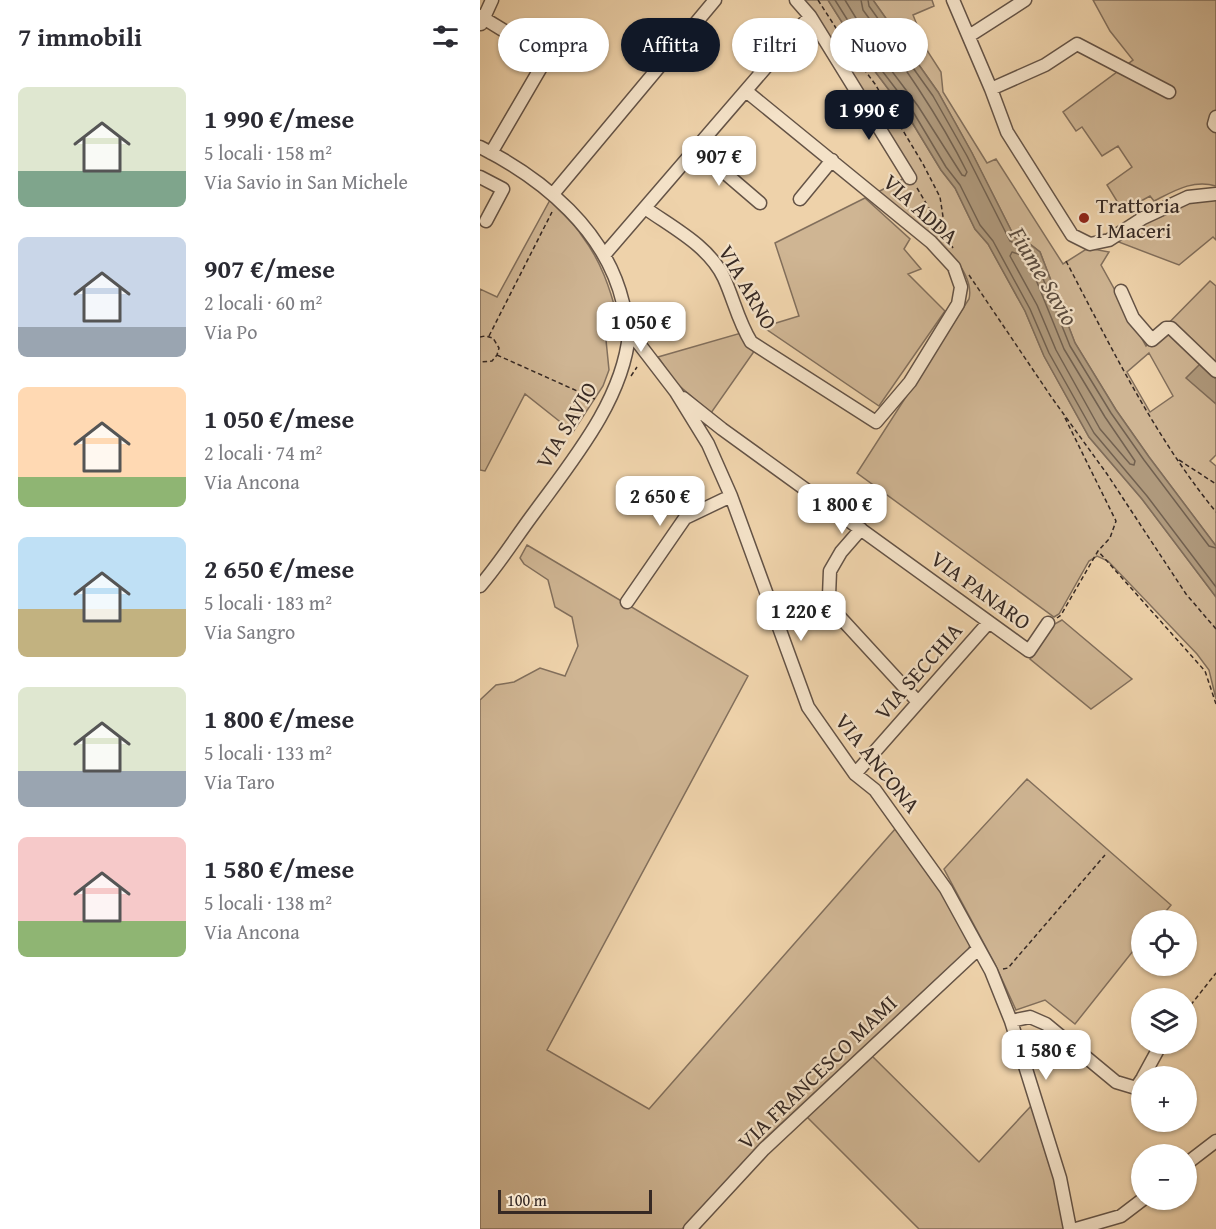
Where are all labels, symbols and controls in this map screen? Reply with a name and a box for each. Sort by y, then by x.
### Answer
text: 7 immobili [18,17,142,56]
chip: Compra [498,18,609,72]
chip: Affitta [621,18,720,72]
chip: Filtri [732,18,818,72]
chip: Nuovo [830,18,928,72]
icon: filters [429,20,462,53]
pin: 1 990 € [814,90,924,141]
text: 1 990 € [839,95,899,124]
text: 1 990 €/mese [204,99,354,138]
icon: home [66,111,138,183]
pin: 907 € [677,136,761,187]
text: 5 locali · 158 m² [204,138,332,167]
text: 907 € [696,141,742,170]
street label: VIA ADDA [876,166,966,252]
text: Via Savio in San Michele [204,167,408,196]
place label: Trattoria I Maceri [1096,189,1181,246]
marker: Trattoria I Maceri [1077,211,1091,225]
water label: Fiume Savio [1000,219,1087,332]
street label: VIA ARNO [711,239,785,335]
text: 907 €/mese [204,249,335,288]
icon: home [66,261,138,333]
text: 2 locali · 60 m² [204,288,322,317]
pin: 1 050 € [586,302,696,353]
text: 1 050 € [611,307,671,336]
text: Via Po [204,317,258,346]
street label: VIA SAVIO [527,376,605,474]
text: 1 050 €/mese [204,399,354,438]
icon: home [66,411,138,483]
text: 2 locali · 74 m² [204,438,322,467]
text: Via Ancona [204,467,300,496]
pin: 2 650 € [605,476,715,527]
text: 2 650 € [630,481,690,510]
pin: 1 800 € [787,484,897,535]
text: 1 800 € [812,489,872,518]
street label: VIA PANARO [924,543,1038,637]
text: 2 650 €/mese [204,549,354,588]
icon: home [66,561,138,633]
text: 5 locali · 183 m² [204,588,332,617]
pin: 1 220 € [746,591,856,642]
text: 1 220 € [771,596,831,625]
street label: VIA SECCHIA [867,615,970,727]
text: Via Sangro [204,617,295,646]
text: 1 800 €/mese [204,699,354,738]
street label: VIA ANCONA [828,706,929,820]
icon: home [66,711,138,783]
text: 5 locali · 133 m² [204,738,332,767]
text: Via Taro [204,767,275,796]
text: 1 580 €/mese [204,849,354,888]
icon: home [66,861,138,933]
text: 5 locali · 138 m² [204,888,332,917]
map controls [1131,910,1197,1210]
button: locate [1131,910,1197,976]
text: Via Ancona [204,917,300,946]
street label: VIA FRANCESCO MAMI [730,987,904,1157]
button: layers [1131,988,1197,1054]
pin: 1 580 € [991,1030,1101,1081]
text: 1 580 € [1016,1035,1076,1064]
button: + [1131,1066,1197,1132]
button: − [1131,1144,1197,1210]
scale bar [498,1187,652,1214]
text: 100 m [507,1188,547,1212]

